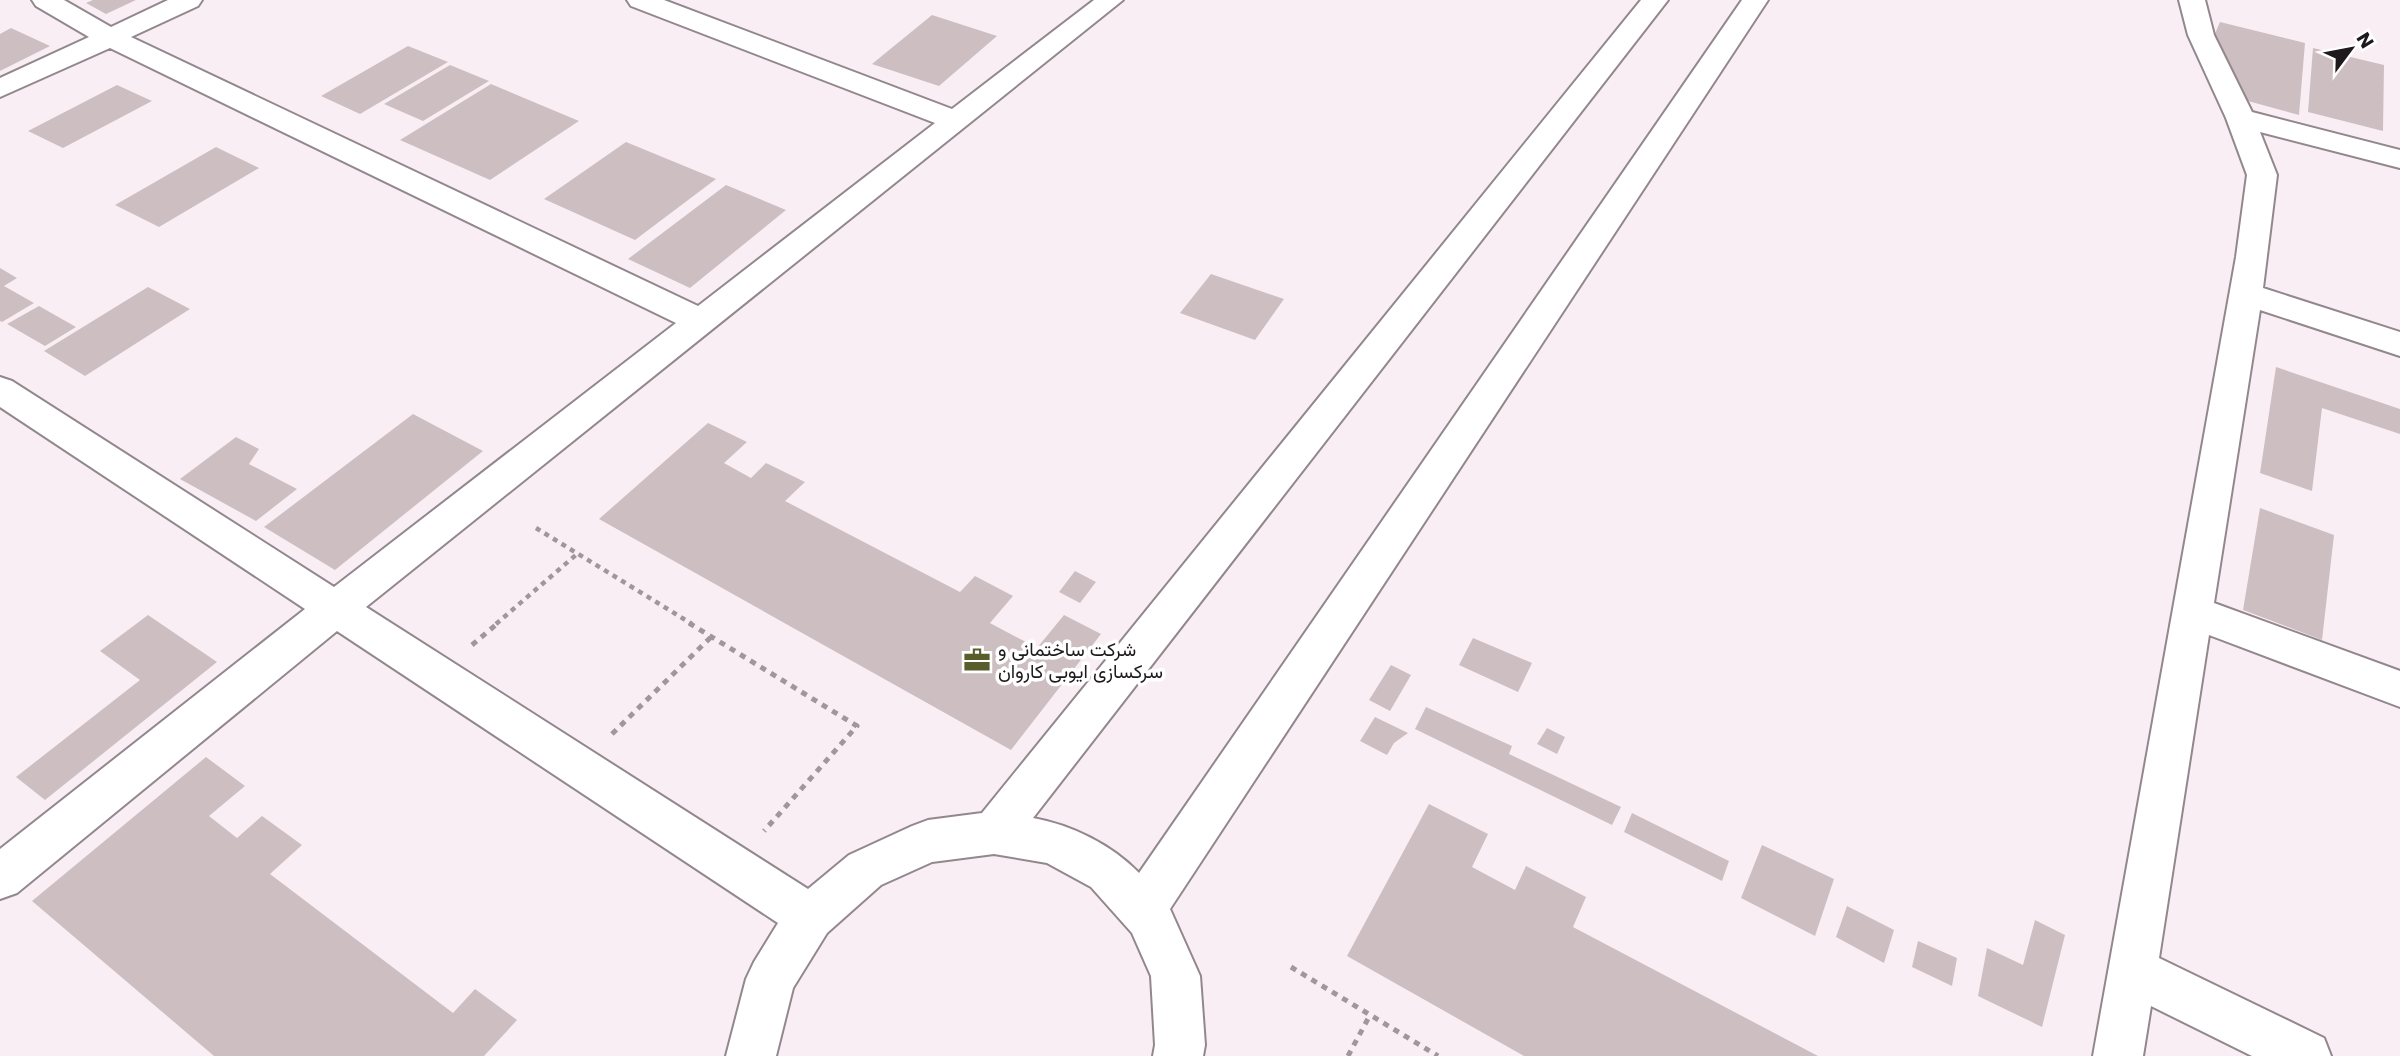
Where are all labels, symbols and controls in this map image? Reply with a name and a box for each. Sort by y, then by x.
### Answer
north arrow [2316,14,2386,84]
text: N [2350,27,2380,53]
place label: شرکت ساختمانی و سرکسازی ایوبی کاروان [998,636,1163,685]
office icon: شرکت ساختمانی و سرکسازی ایوبی کاروان [962,645,992,675]

